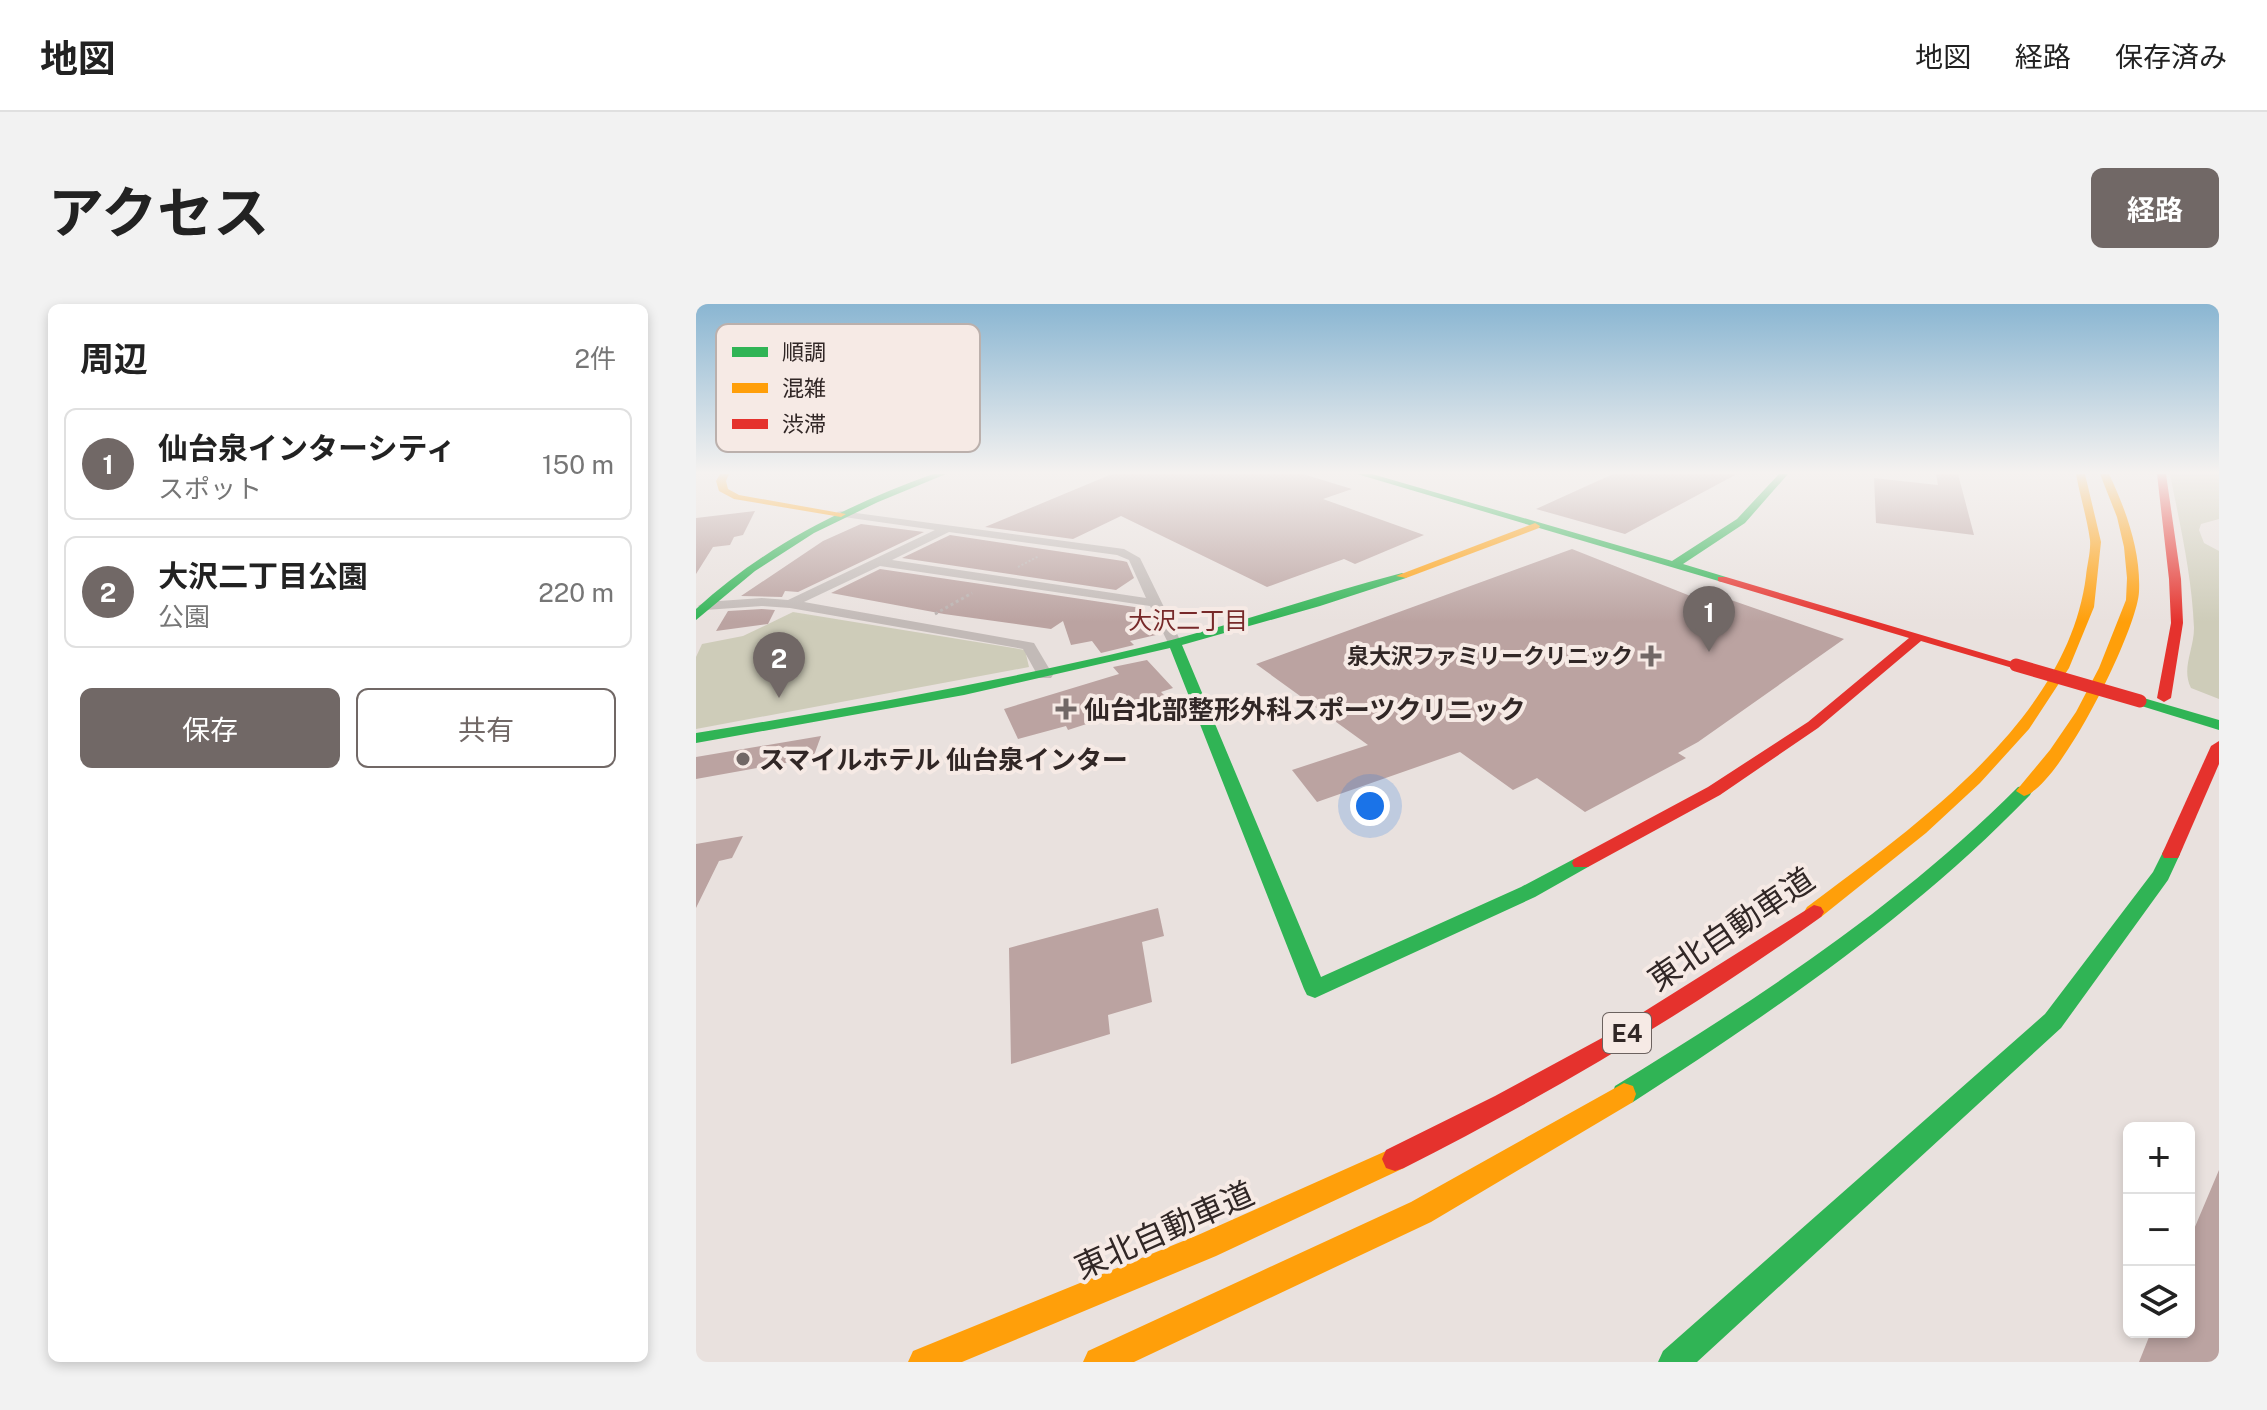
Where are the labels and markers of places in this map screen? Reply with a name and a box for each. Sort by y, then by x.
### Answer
pin: 1 [1683,586,1735,652]
pin: 2 [753,632,805,698]
place label: 泉大沢ファミリークリニック [1347,643,1633,669]
marker: 泉大沢ファミリークリニック [1640,645,1662,667]
place label: 仙台北部整形外科スポーツクリニック [1084,694,1525,725]
marker: 仙台北部整形外科スポーツクリニック [1055,698,1077,720]
place label: スマイルホテル 仙台泉インター [759,744,1128,775]
marker: スマイルホテル 仙台泉インター [734,750,752,768]

